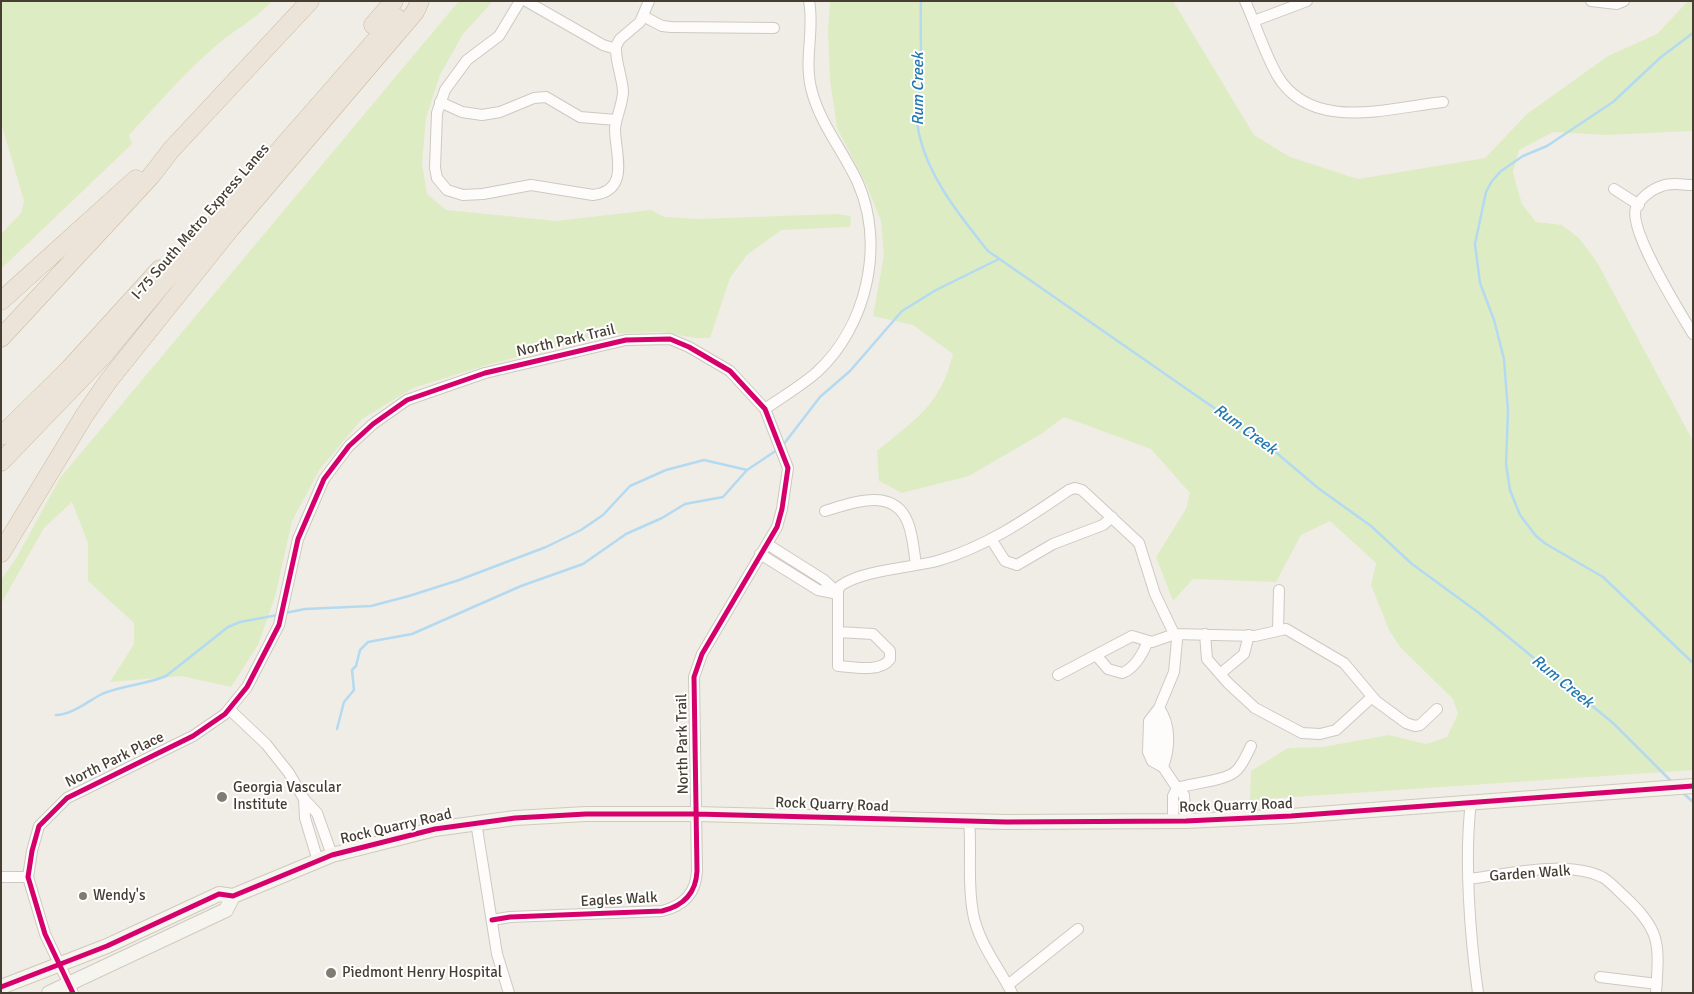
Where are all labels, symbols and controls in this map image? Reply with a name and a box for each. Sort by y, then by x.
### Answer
water label: Rum Creek [909,52,929,126]
street label: I-75 South Metro Express Lanes [128,140,274,304]
street label: North Park Trail [515,321,617,361]
water label: Rum Creek [1210,401,1280,459]
water label: Rum Creek [1527,651,1597,713]
street label: North Park Trail [673,693,693,795]
street label: North Park Place [63,728,167,792]
place label: Georgia Vascular Institute [233,779,341,814]
marker: Georgia Vascular Institute [215,790,229,804]
street label: Rock Quarry Road [775,794,889,816]
street label: Rock Quarry Road [1179,795,1293,817]
street label: Rock Quarry Road [338,805,454,849]
street label: Garden Walk [1489,862,1571,886]
place label: Wendy's [93,887,145,905]
street label: Eagles Walk [580,889,658,911]
marker: Wendy's [77,890,89,902]
place label: Piedmont Henry Hospital [342,964,502,982]
marker: Piedmont Henry Hospital [324,966,338,980]

